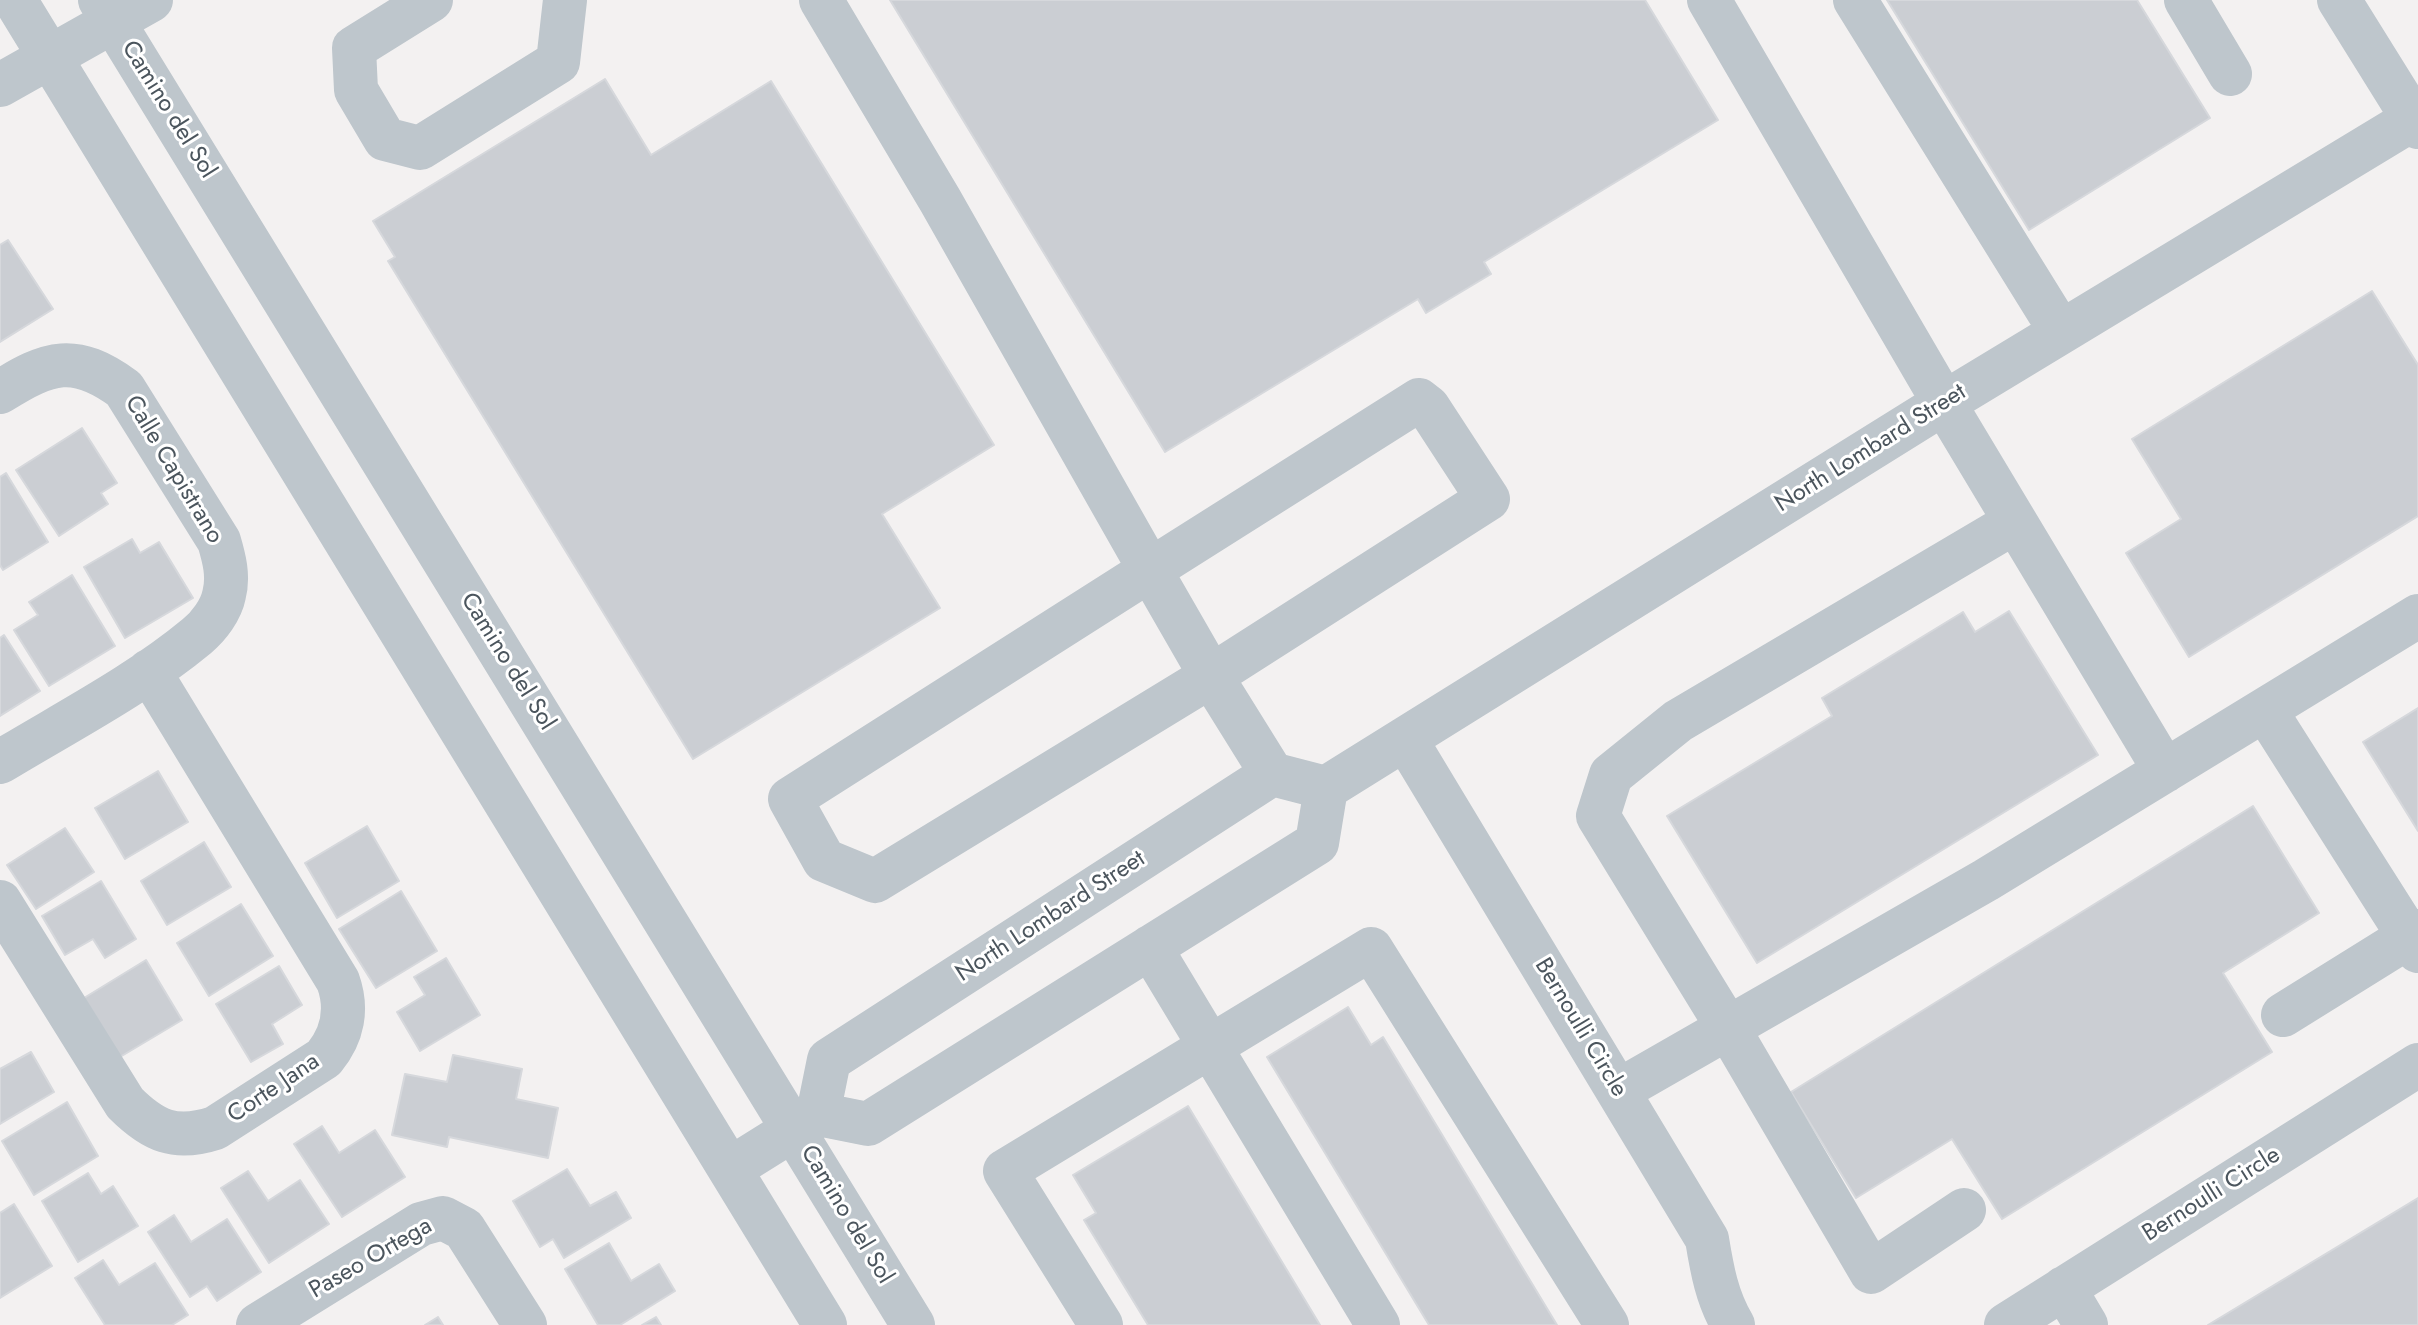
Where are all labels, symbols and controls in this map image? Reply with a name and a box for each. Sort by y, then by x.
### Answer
street label: Camino del Sol [114,36,222,184]
street label: North Lombard Street [1770,379,1972,519]
street label: Calle Capistrano [118,391,228,549]
street label: Camino del Sol [453,588,561,736]
street label: North Lombard Street [951,845,1151,989]
street label: Bernoulli Circle [1527,953,1633,1103]
street label: Corte Jana [223,1048,325,1130]
street label: Camino del Sol [793,1141,899,1289]
street label: Bernoulli Circle [2138,1141,2286,1249]
street label: Paseo Ortega [305,1212,437,1306]

